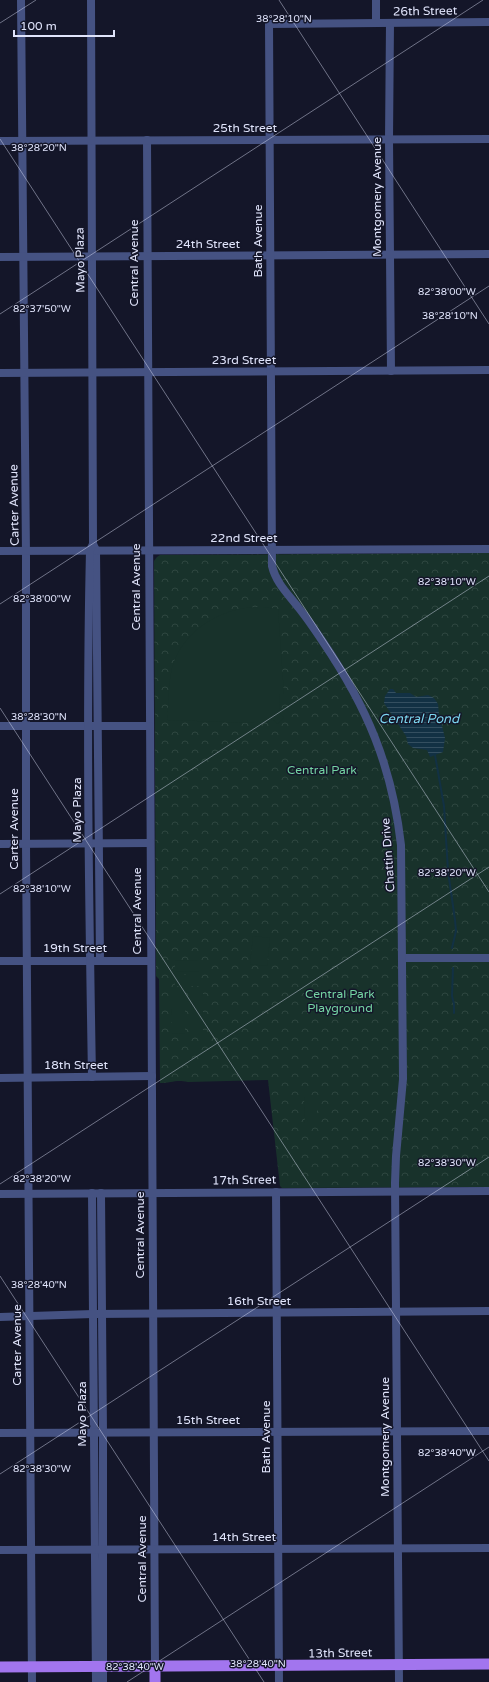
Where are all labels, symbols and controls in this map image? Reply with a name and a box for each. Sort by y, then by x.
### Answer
street label: 26th Street [393,3,458,19]
scale bar [14,12,114,38]
text: 38°28'10"N [256,13,312,25]
text: 100 m [20,19,57,33]
street label: 25th Street [213,121,278,135]
street label: Montgomery Avenue [370,137,384,257]
text: 38°28'20"N [11,142,67,154]
street label: Bath Avenue [251,204,265,277]
street label: Central Avenue [127,219,141,307]
street label: Mayo Plaza [72,227,88,293]
street label: 24th Street [176,237,241,251]
text: 82°38'00"W [418,286,476,298]
text: 82°37'50"W [13,303,71,315]
text: 38°28'10"N [422,310,478,322]
street label: 23rd Street [212,353,277,367]
street label: Carter Avenue [6,464,22,546]
street label: 22nd Street [210,531,278,545]
street label: Central Avenue [129,543,143,631]
text: 82°38'10"W [418,576,476,588]
text: 82°38'00"W [13,593,71,605]
text: 38°28'30"N [11,711,67,723]
water label: Central Pond [379,711,461,727]
park label: Central Park [287,763,357,777]
street label: Mayo Plaza [70,777,84,843]
street label: Carter Avenue [7,788,21,870]
street label: Chattin Drive [378,817,398,893]
street label: Central Avenue [130,867,144,955]
text: 82°38'20"W [418,867,476,879]
text: 82°38'10"W [13,883,71,895]
street label: 19th Street [43,941,108,955]
park label: Central Park Playground [305,987,375,1015]
street label: 18th Street [44,1058,109,1072]
text: 82°38'30"W [418,1157,476,1169]
street label: 17th Street [212,1172,277,1188]
text: 82°38'20"W [13,1173,71,1185]
street label: Central Avenue [133,1191,147,1279]
text: 38°28'40"N [11,1279,67,1291]
street label: 16th Street [227,1294,292,1308]
street label: Carter Avenue [10,1304,24,1386]
street label: Montgomery Avenue [378,1377,392,1497]
street label: Mayo Plaza [75,1381,89,1447]
street label: Bath Avenue [259,1400,273,1473]
street label: 15th Street [176,1413,241,1427]
text: 82°38'40"W [418,1447,476,1459]
text: 82°38'30"W [13,1463,71,1475]
street label: Central Avenue [135,1515,149,1603]
street label: 14th Street [212,1530,277,1544]
street label: 13th Street [308,1645,373,1661]
text: 38°28'40"N [230,1658,286,1670]
text: 82°38'40"W [106,1661,164,1673]

